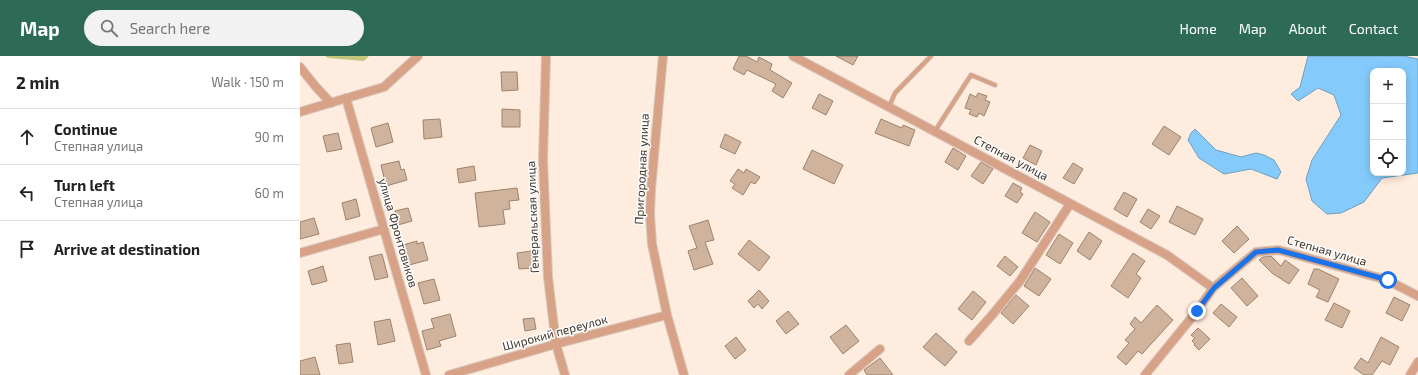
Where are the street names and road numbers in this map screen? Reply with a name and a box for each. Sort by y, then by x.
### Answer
street label: Пригородная улица [631,113,652,225]
street label: Степная улица [971,132,1051,184]
street label: Генеральская улица [523,161,542,274]
street label: улица Фронтовиков [376,176,421,289]
street label: Степная улица [1286,232,1369,269]
street label: Широкий переулок [501,311,610,354]

